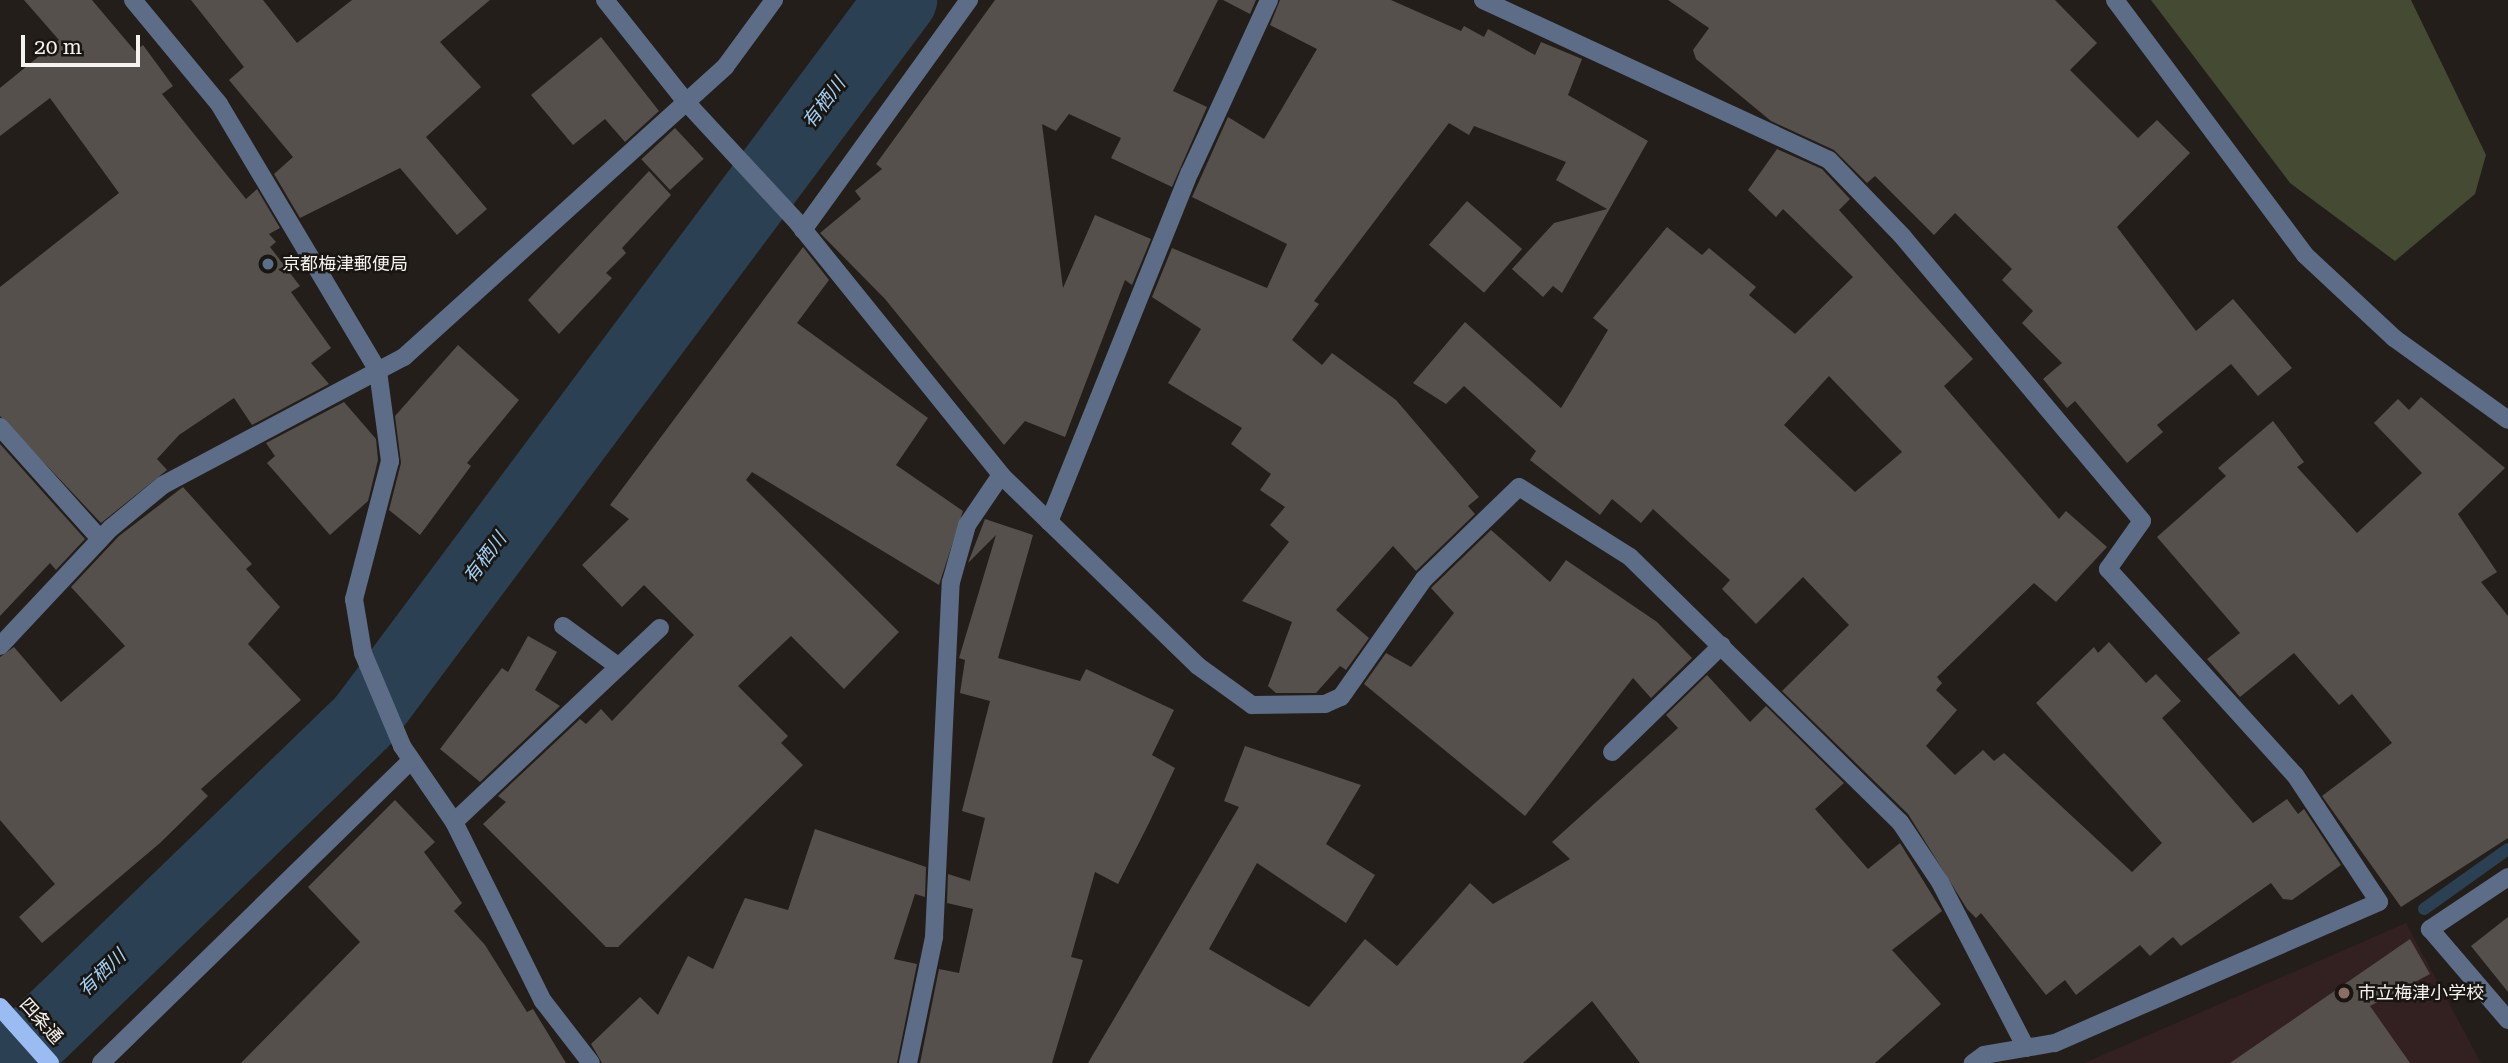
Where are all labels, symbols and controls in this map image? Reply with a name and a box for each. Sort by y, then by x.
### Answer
scale bar [24,21,144,65]
text: 20 m [34,35,82,59]
water label: 有栖川 [798,73,850,133]
place label: 京都梅津郵便局 [282,253,408,275]
marker: 京都梅津郵便局 [260,256,276,272]
water label: 有栖川 [459,528,511,588]
water label: 有栖川 [74,945,130,1001]
place label: 市立梅津小学校 [2358,982,2484,1004]
marker: 市立梅津小学校 [2336,985,2352,1001]
street label: 四条通 [15,994,67,1048]

